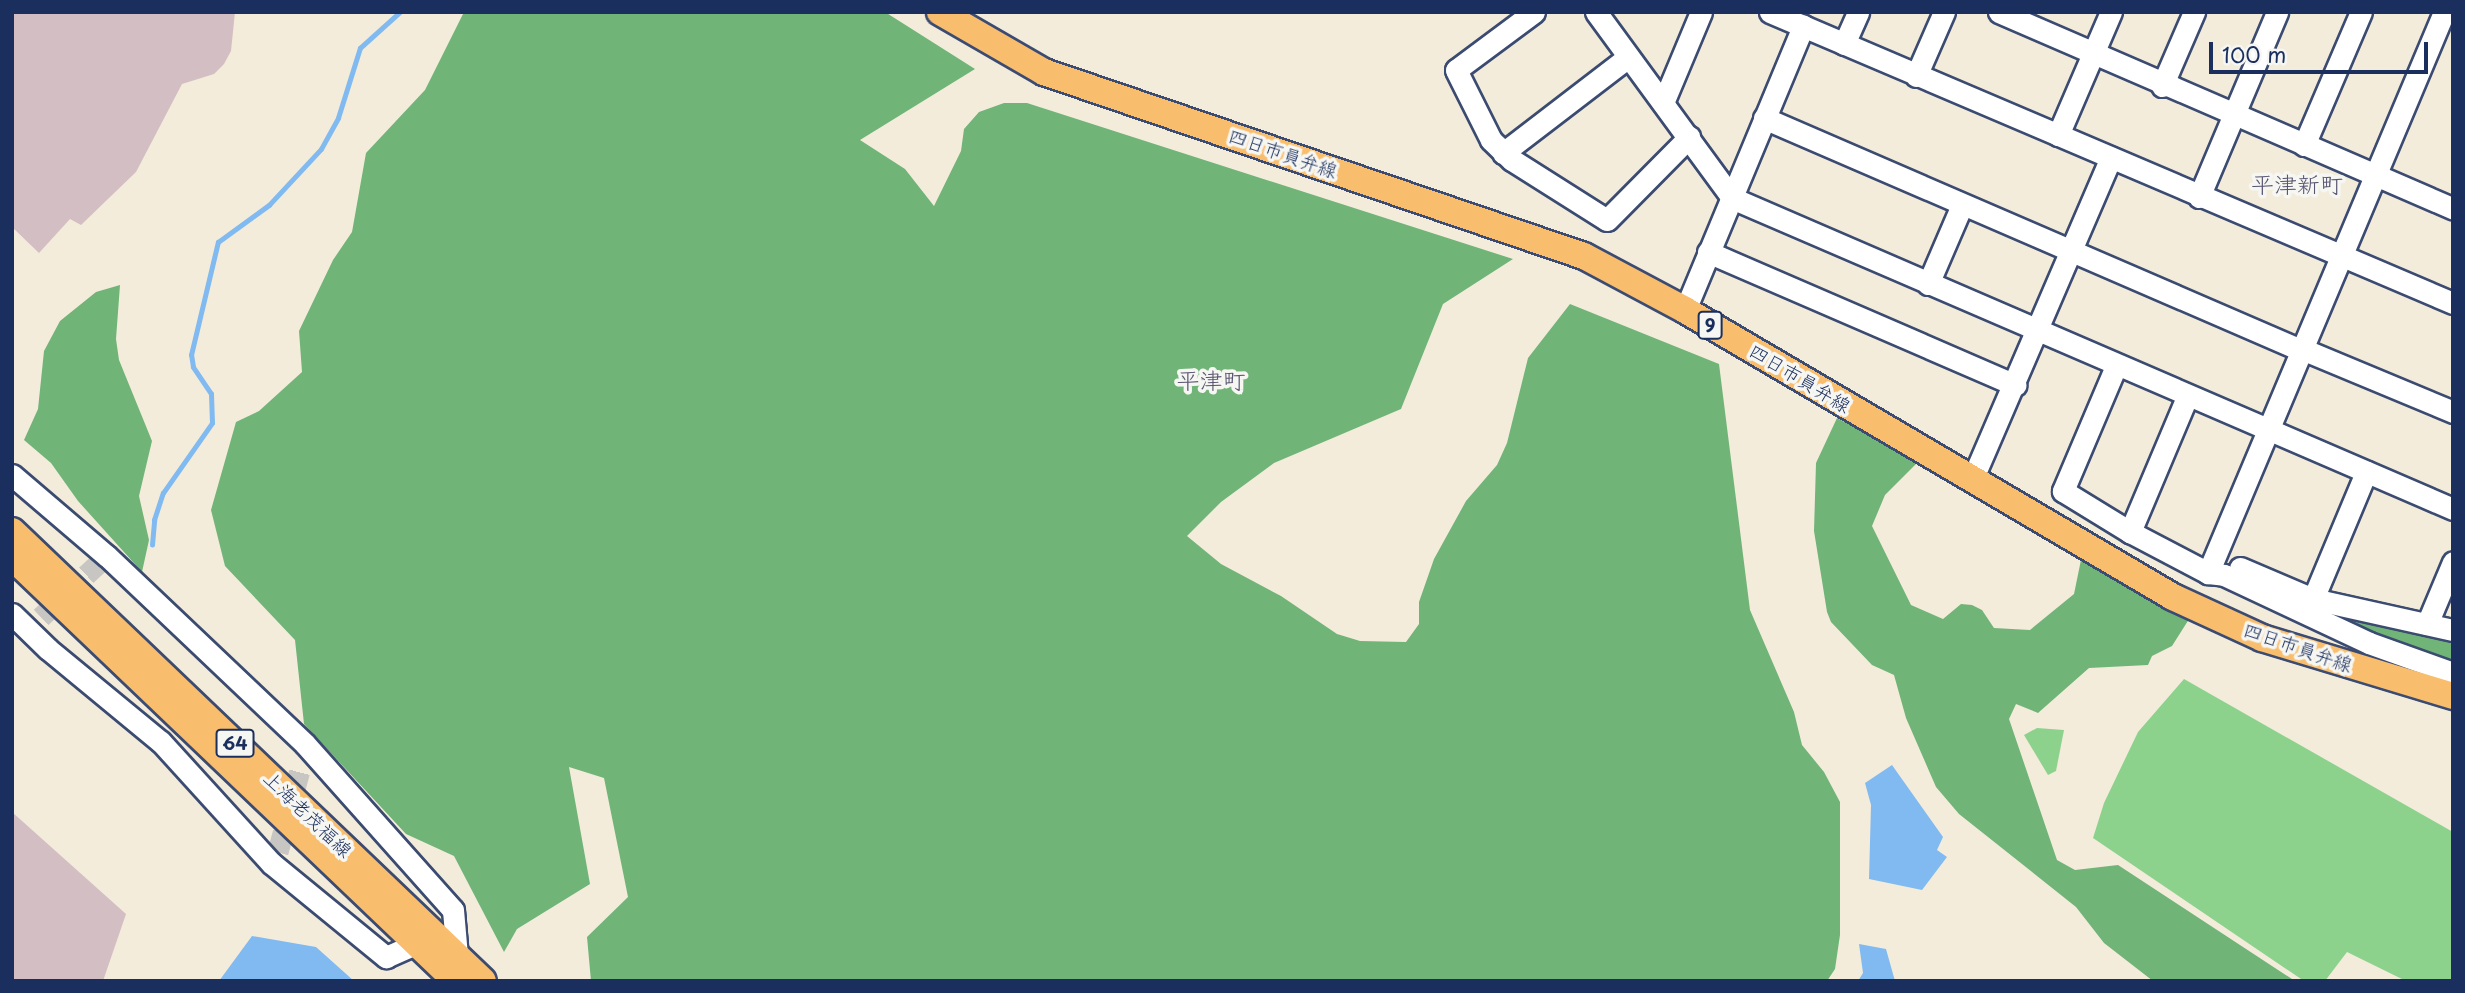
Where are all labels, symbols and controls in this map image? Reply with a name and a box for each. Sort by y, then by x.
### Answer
scale bar [2213,28,2432,72]
text: 100 m [2222,38,2286,70]
street label: 四日市員弁線 [1225,124,1341,182]
district label: 平津新町 [2251,170,2343,198]
road number: 9 [1696,310,1724,340]
street label: 四日市員弁線 [1745,339,1855,417]
district label: 平津町 [1177,366,1245,394]
street label: 四日市員弁線 [2240,618,2356,676]
road number: 64 [214,728,256,758]
street label: 上海老茂福線 [259,766,357,862]

